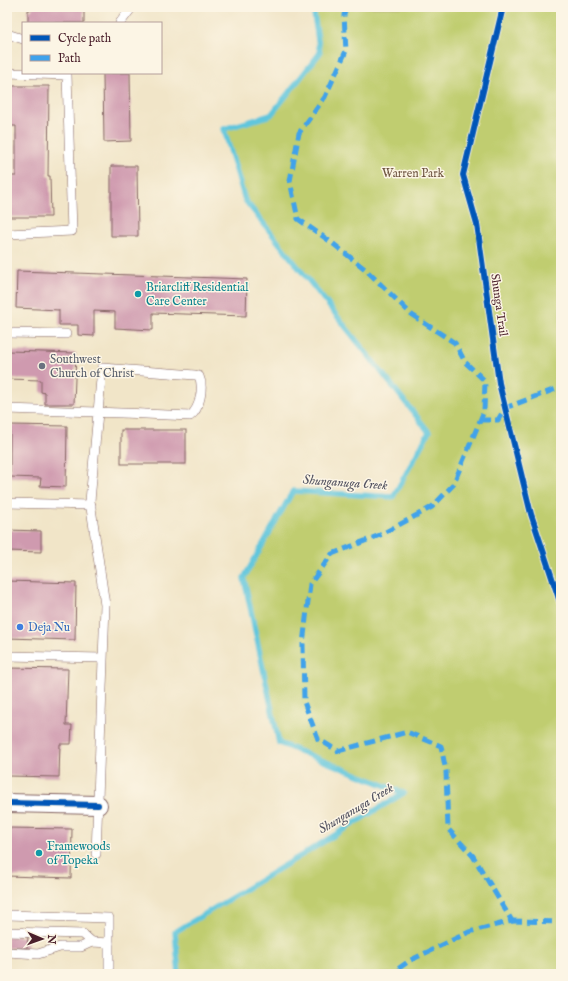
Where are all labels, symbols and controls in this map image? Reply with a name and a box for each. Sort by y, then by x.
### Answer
legend [22,22,162,74]
text: Cycle path [58,31,112,47]
text: Path [58,51,81,66]
park label: Warren Park [382,166,445,181]
street label: Shunga Trail [487,273,511,338]
place label: Briarcliff Residential Care Center [146,280,249,309]
marker: Briarcliff Residential Care Center [133,289,143,299]
place label: Southwest Church of Christ [50,352,134,381]
marker: Southwest Church of Christ [37,361,47,371]
water label: Shunganuga Creek [302,472,389,495]
place label: Deja Nu [28,620,70,635]
marker: Deja Nu [15,622,25,632]
water label: Shunganuga Creek [315,779,398,839]
place label: Framewoods of Topeka [47,839,110,869]
marker: Framewoods of Topeka [34,848,44,858]
north arrow [22,919,62,959]
text: N [44,933,58,945]

